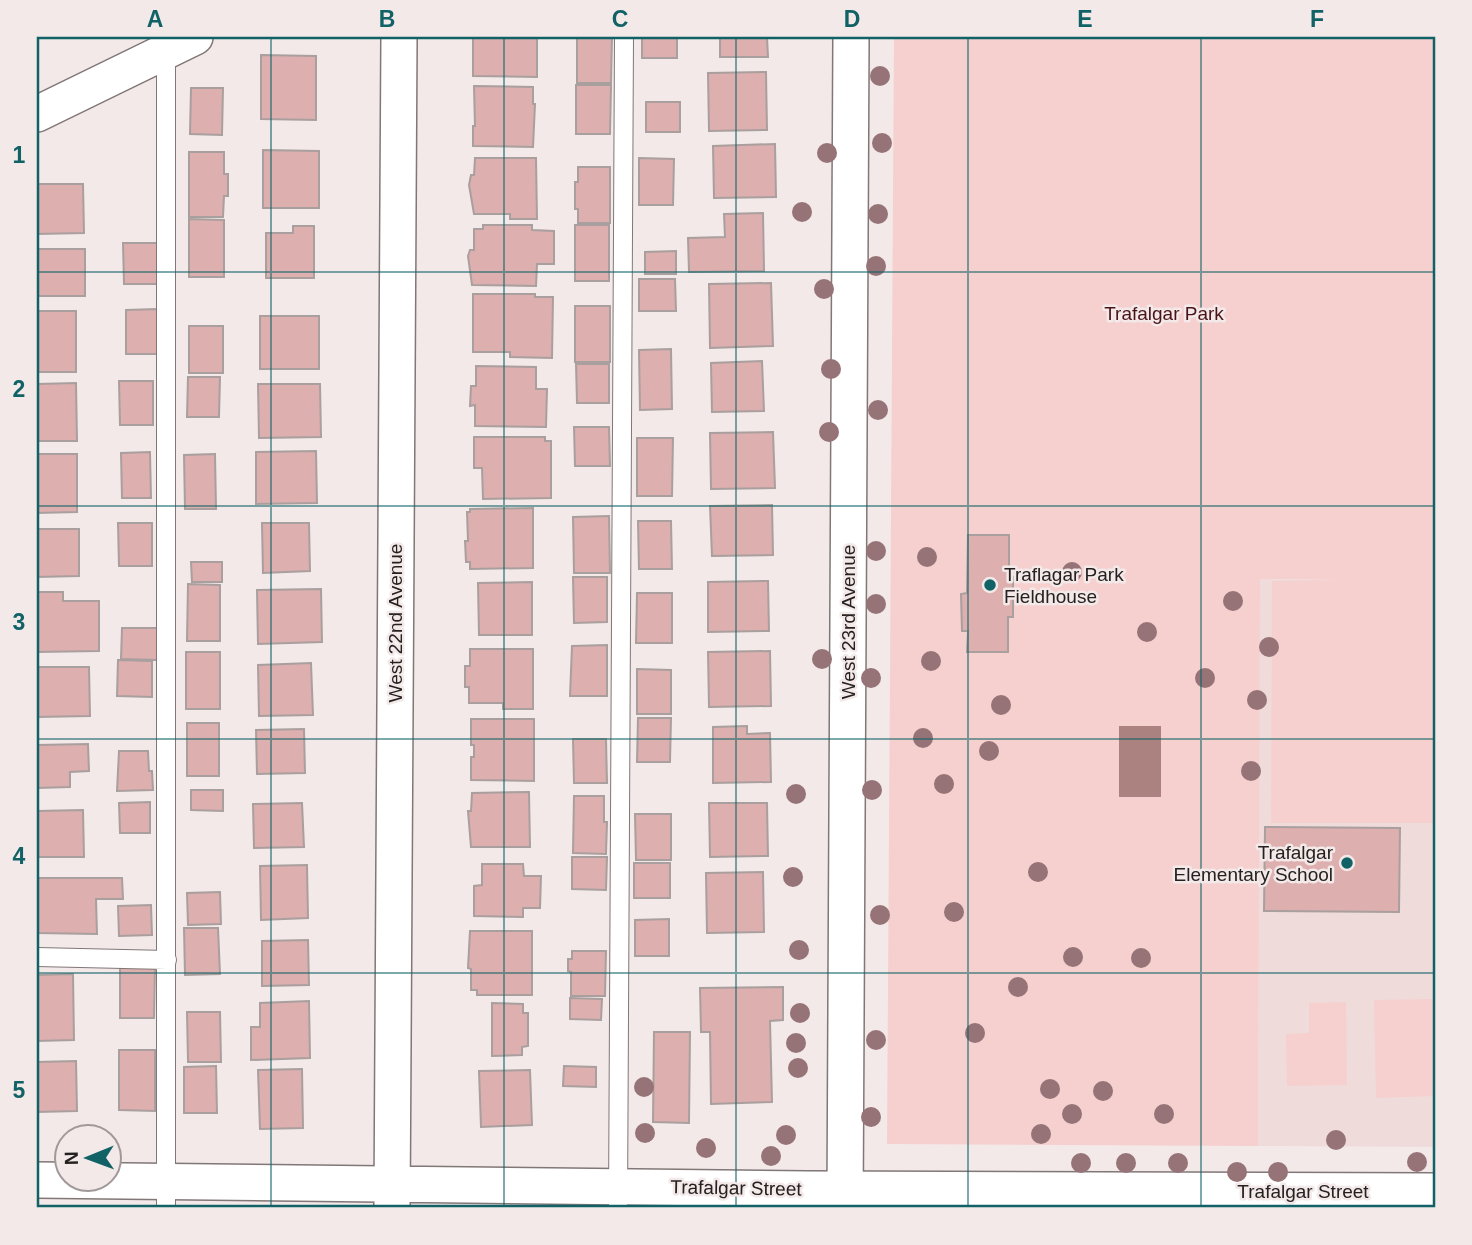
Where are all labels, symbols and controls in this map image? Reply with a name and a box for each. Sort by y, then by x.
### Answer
text: A [147,6,163,32]
text: B [379,6,395,32]
text: C [612,6,628,32]
text: D [844,6,860,32]
text: E [1077,6,1093,32]
text: F [1310,6,1324,32]
text: 1 [13,142,26,168]
park label: Trafalgar Park [1104,303,1224,324]
text: 2 [13,376,25,402]
street label: West 22nd Avenue [385,544,406,702]
street label: West 23rd Avenue [838,545,859,699]
place label: Traflagar Park Fieldhouse [1004,564,1124,607]
marker: Traflagar Park Fieldhouse [982,577,998,593]
text: 3 [13,609,25,635]
place label: Trafalgar Elementary School [1174,842,1334,885]
text: 4 [13,843,26,869]
marker: Trafalgar Elementary School [1339,855,1355,871]
text: 5 [13,1077,26,1103]
north arrow [52,1122,122,1192]
text: N [61,1151,82,1165]
street label: Trafalgar Street [670,1176,803,1200]
street label: Trafalgar Street [1237,1181,1369,1202]

